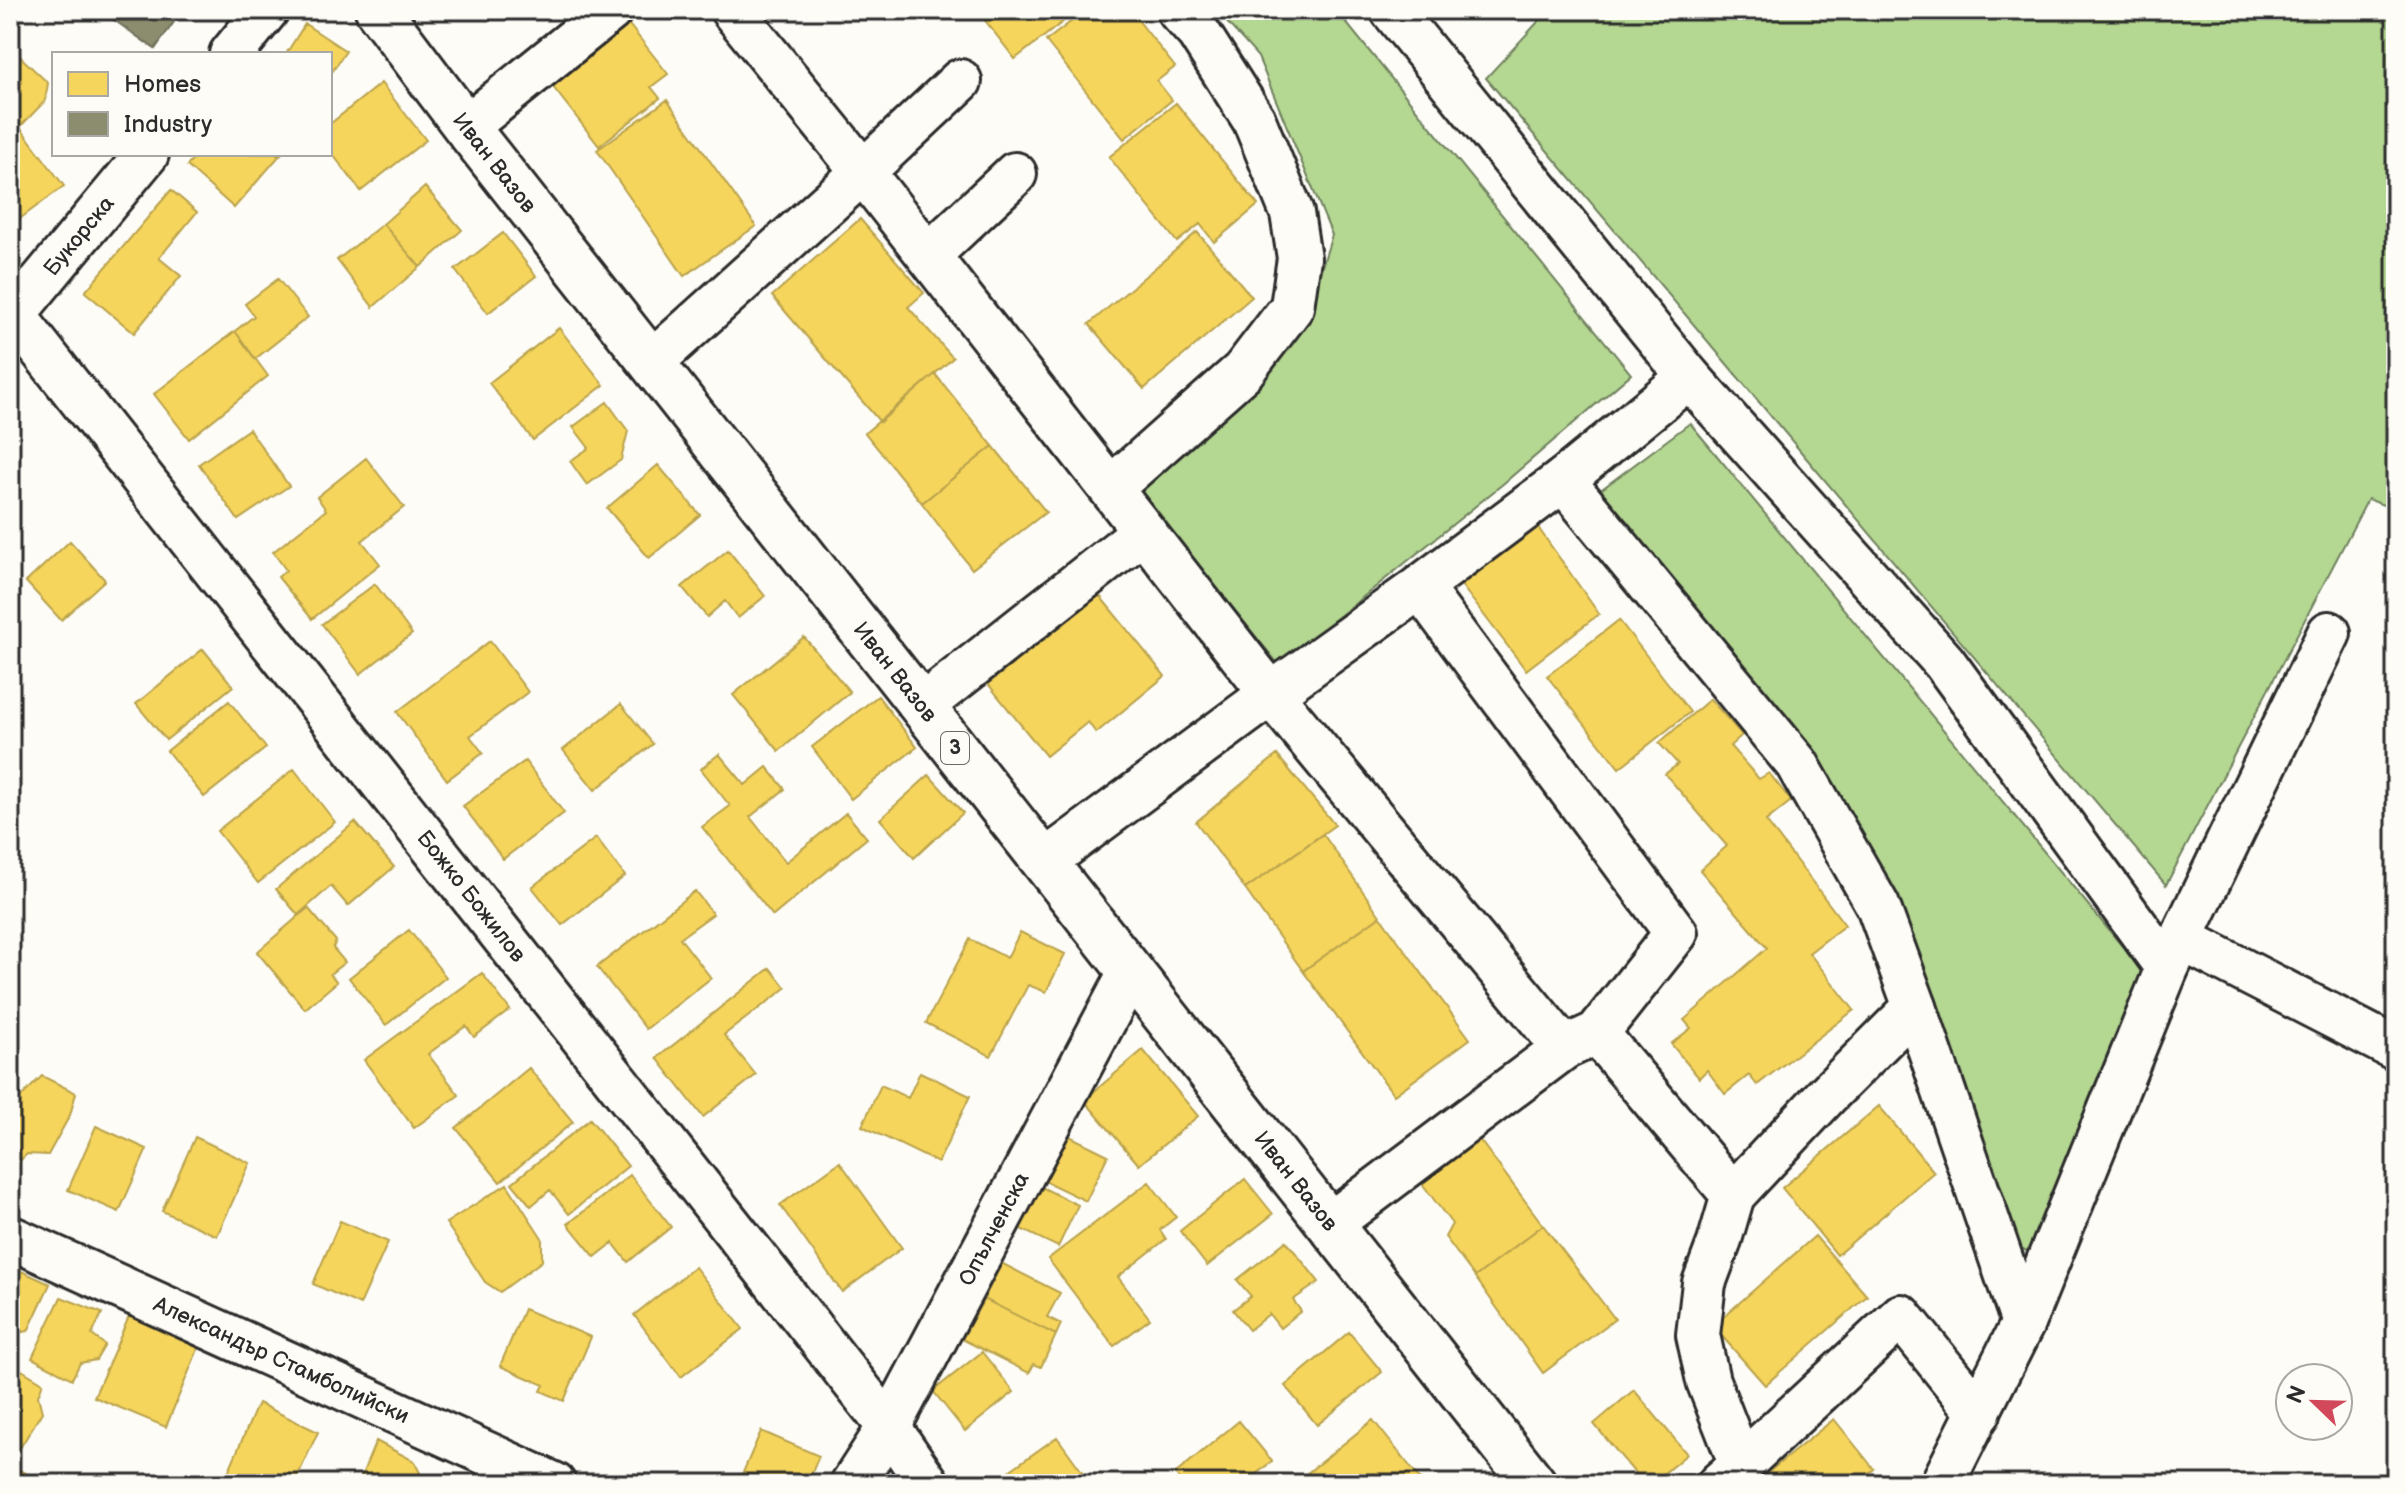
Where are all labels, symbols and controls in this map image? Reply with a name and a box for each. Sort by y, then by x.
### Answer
legend [52,52,332,156]
text: Homes [124,70,201,99]
street label: Иван Вазов [447,107,542,219]
text: Industry [124,110,212,139]
street label: Букорска [38,190,120,281]
street label: Иван Вазов [847,617,943,728]
road number: 3 [941,732,969,764]
street label: Божко Божилов [411,825,532,968]
street label: Иван Вазов [1248,1126,1344,1237]
street label: Опълченска [953,1168,1035,1291]
street label: Александър Стамболийски [148,1290,413,1430]
north arrow [2274,1362,2354,1442]
text: N [2281,1382,2313,1408]

